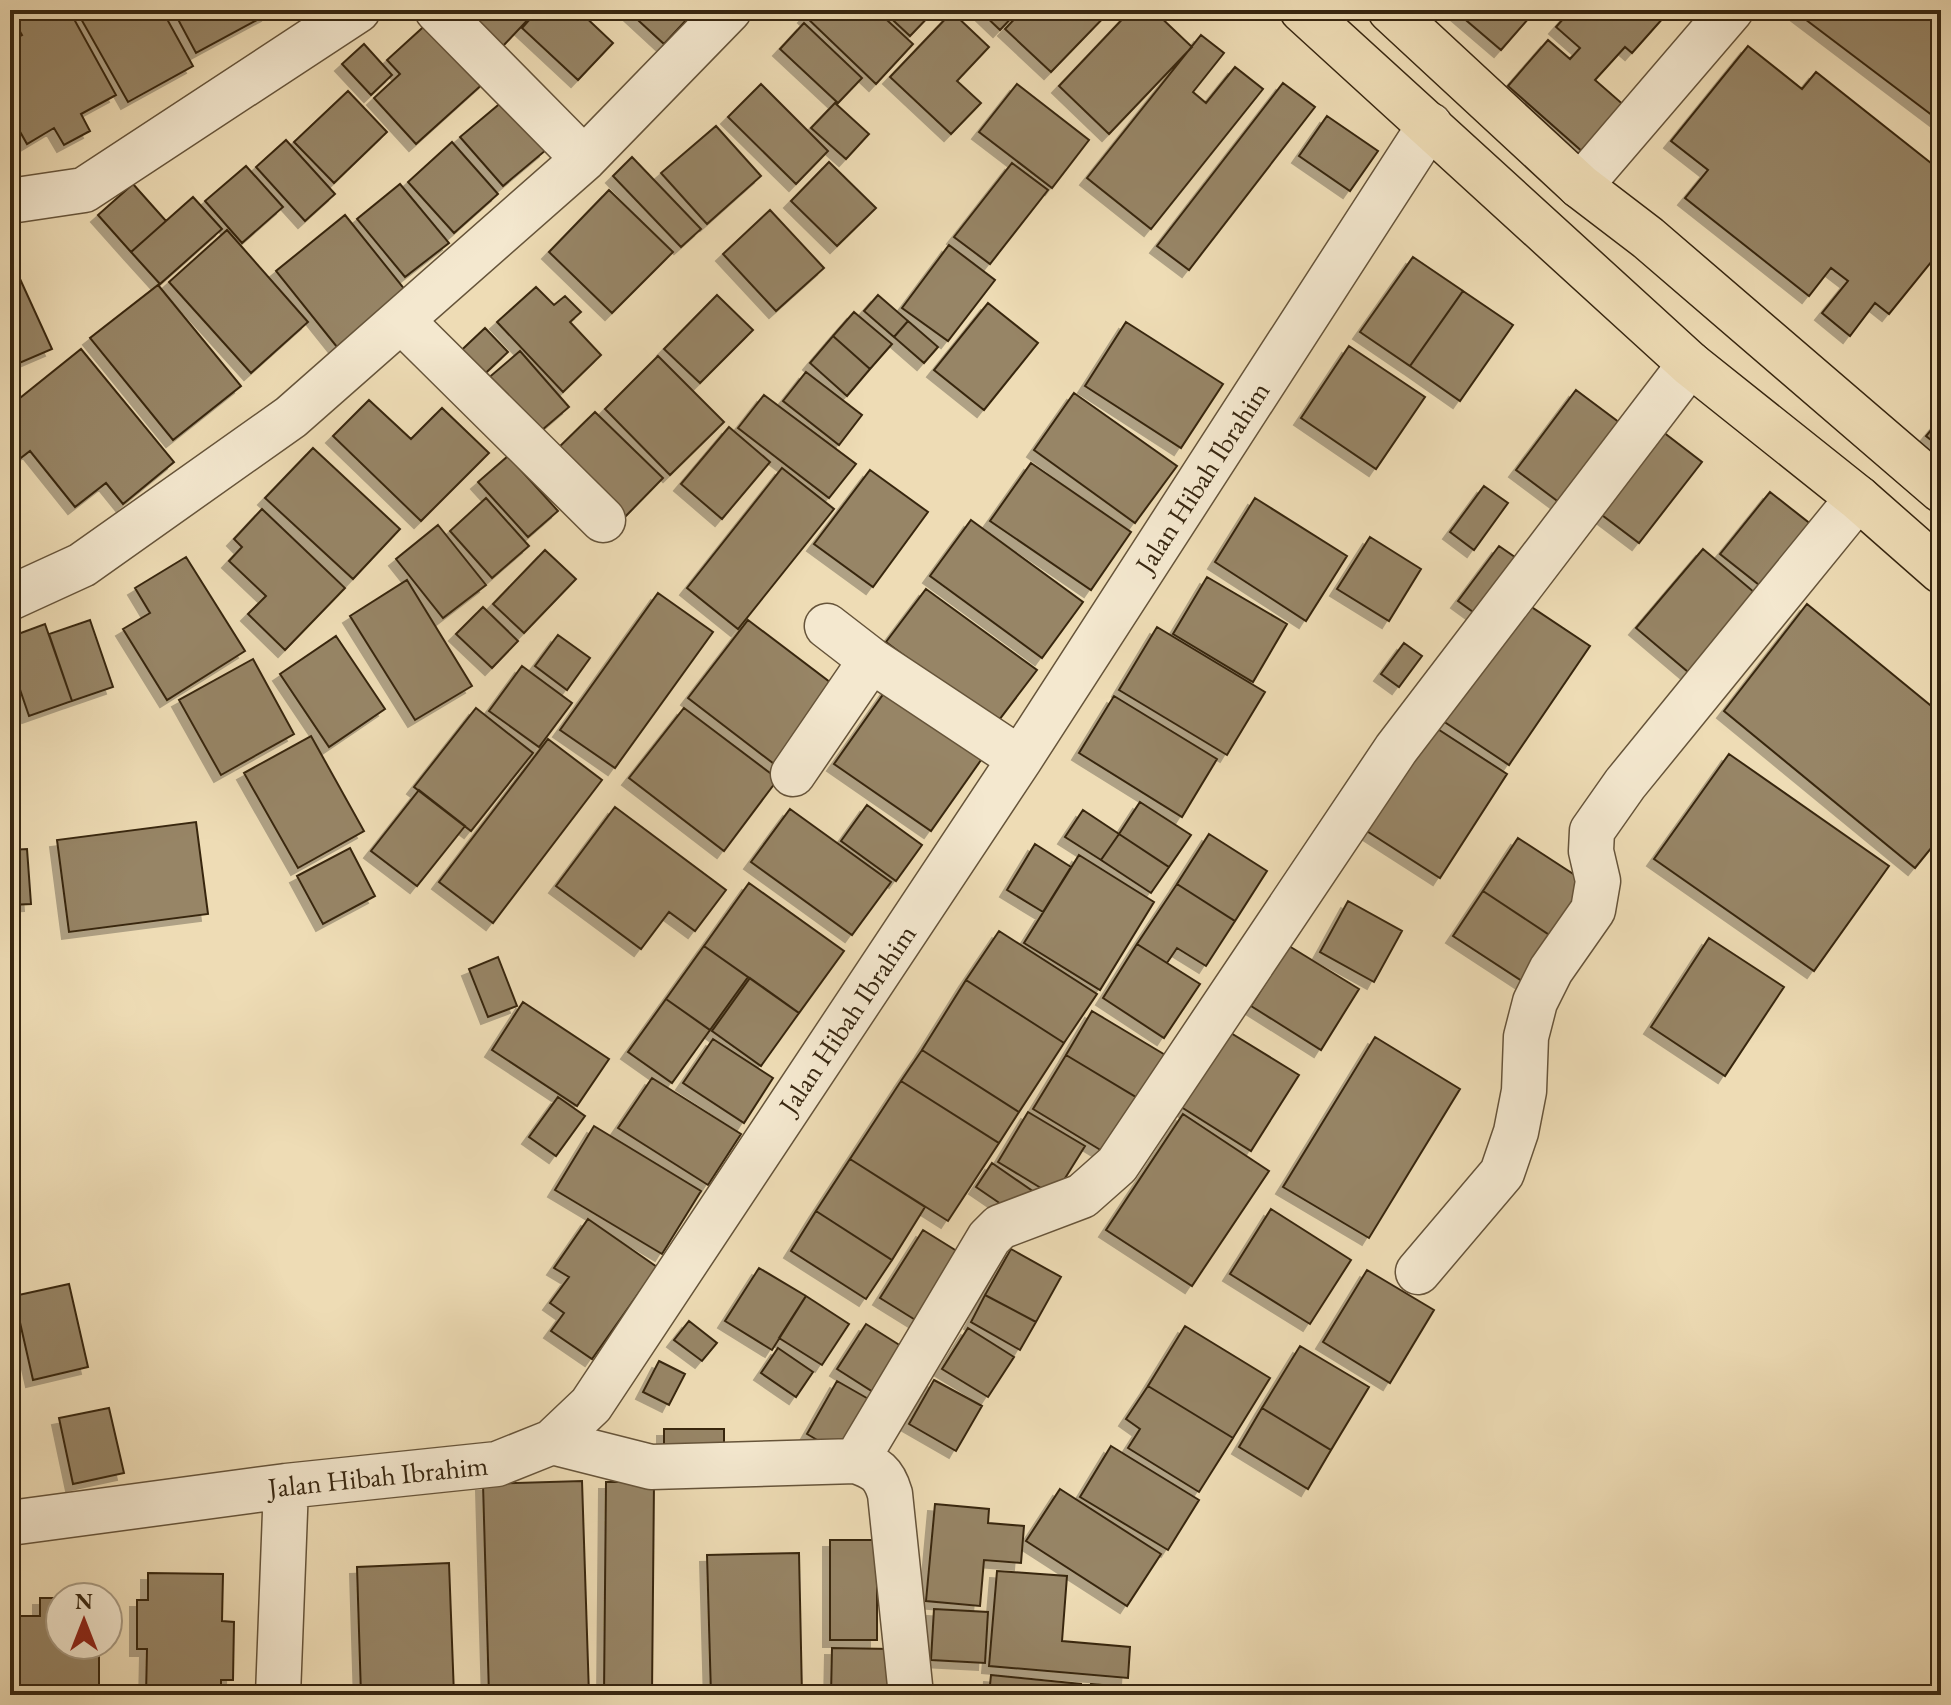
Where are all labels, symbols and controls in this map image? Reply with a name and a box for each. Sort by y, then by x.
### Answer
street label: Jalan Hibah Ibrahim [1126,374,1277,581]
street label: Jalan Hibah Ibrahim [769,917,924,1122]
street label: Jalan Hibah Ibrahim [264,1447,490,1506]
north arrow [44,1581,124,1661]
text: N [75,1587,93,1616]

